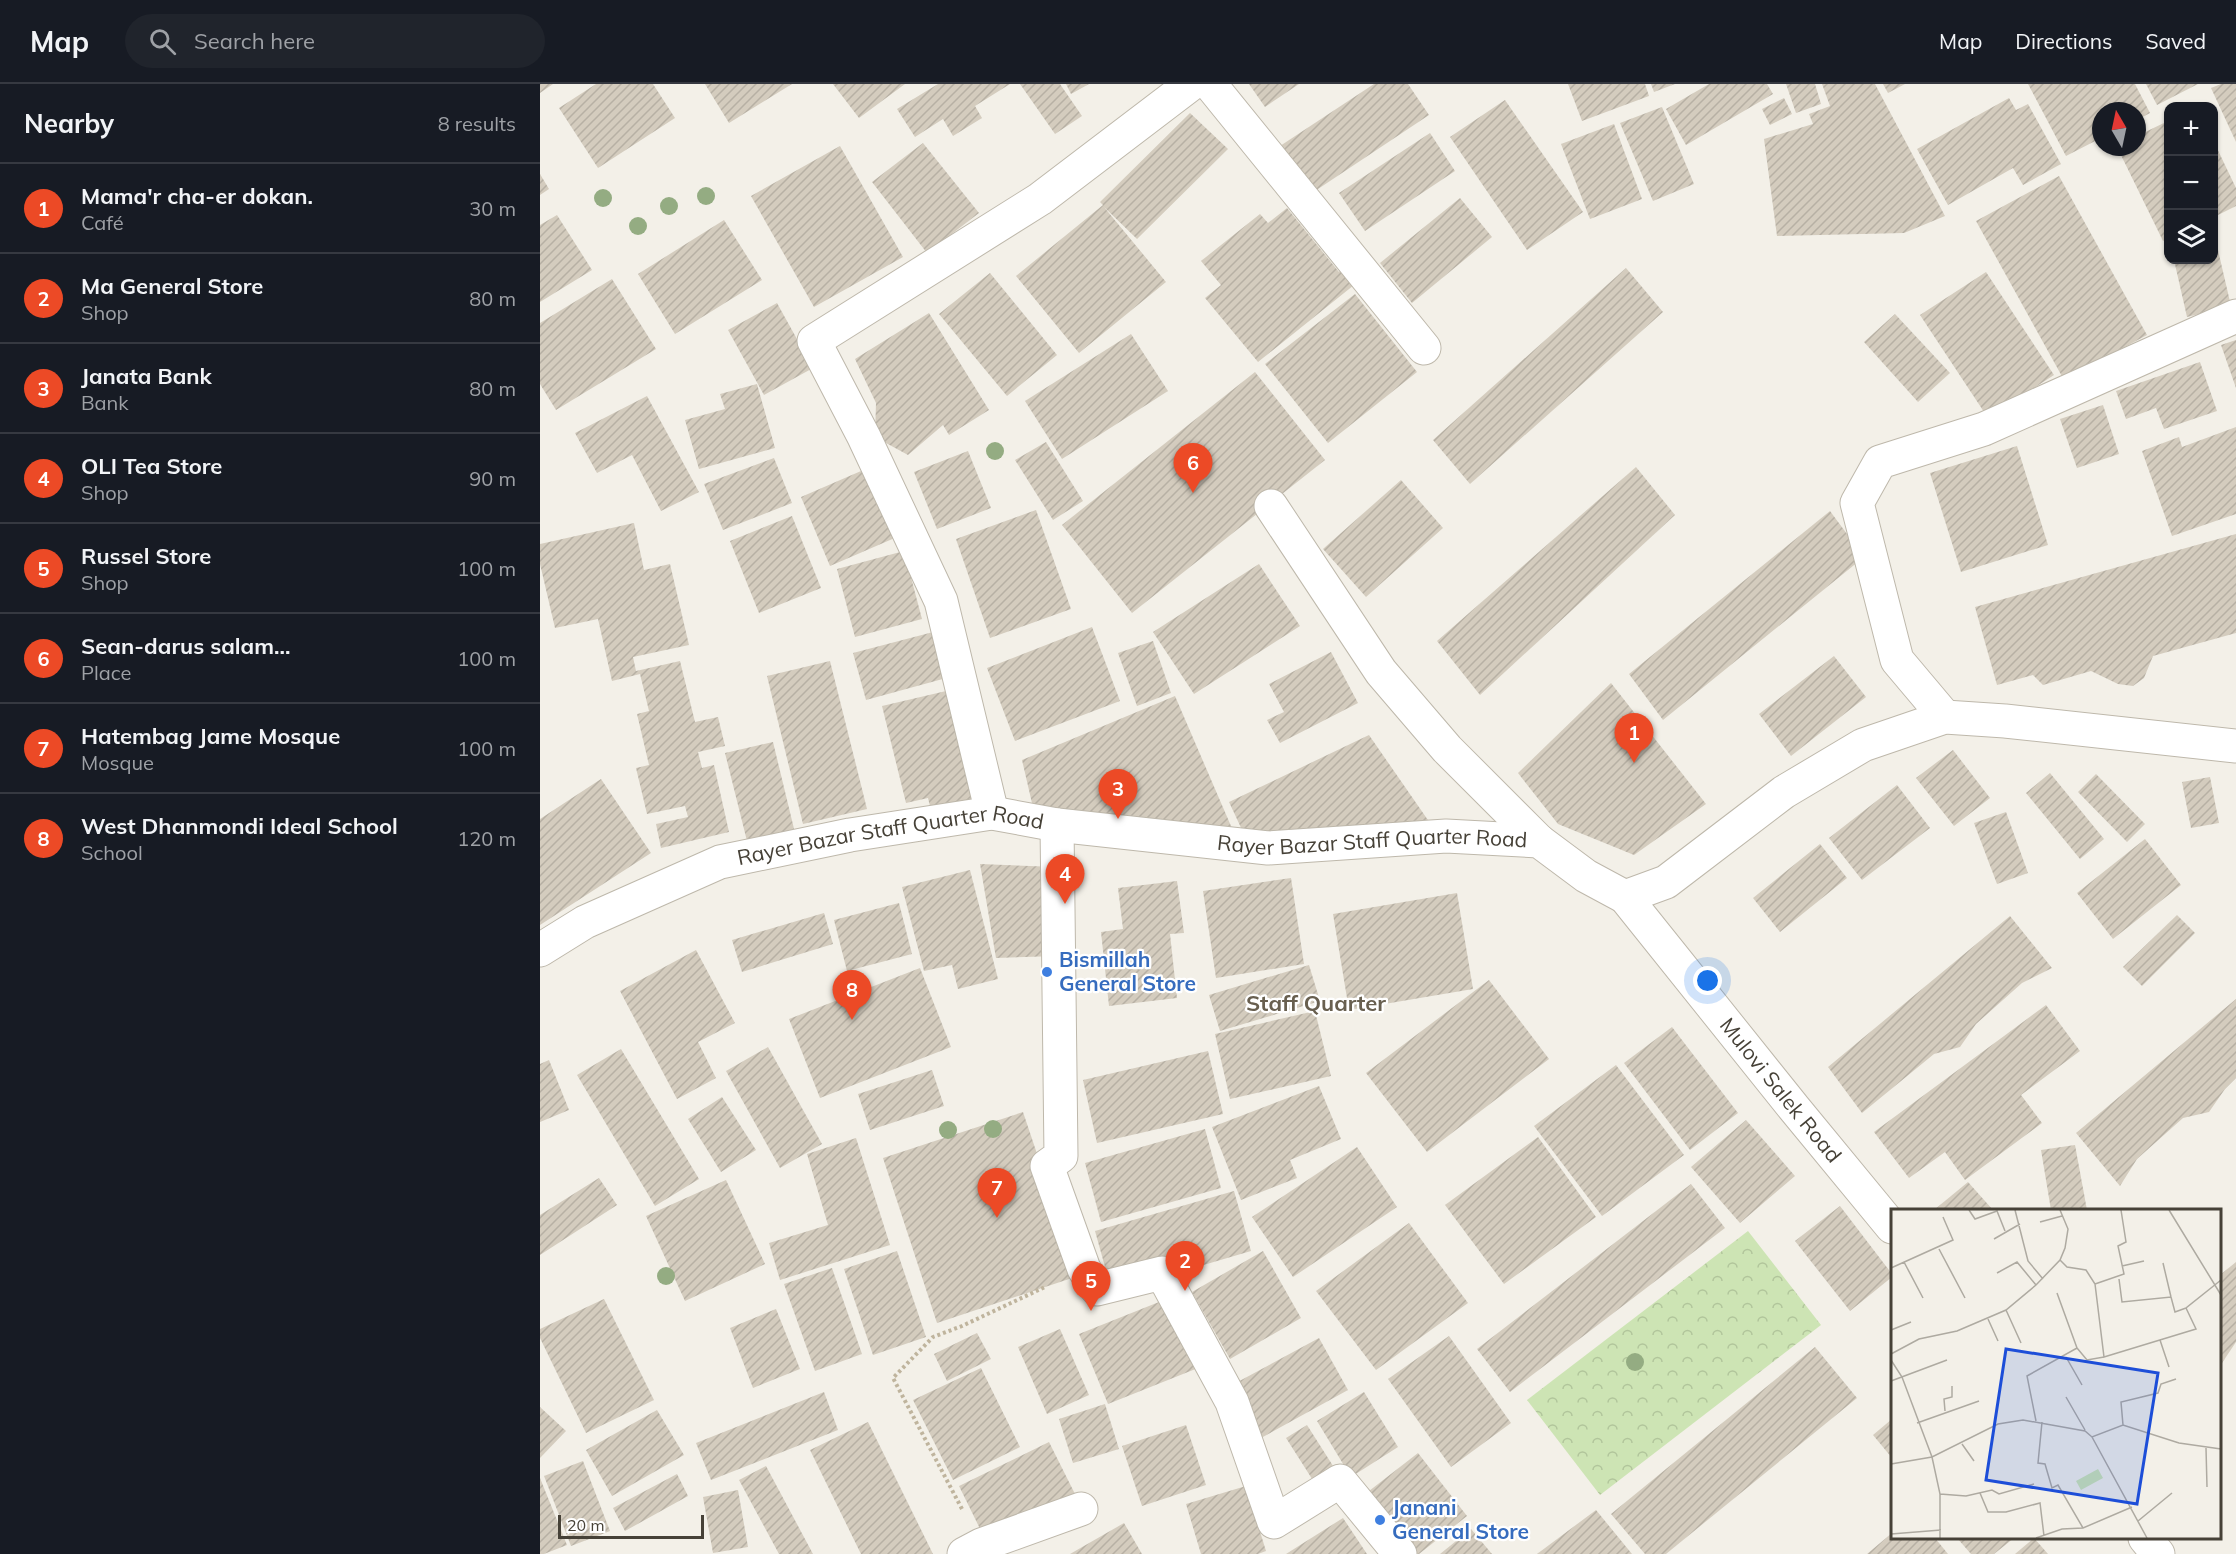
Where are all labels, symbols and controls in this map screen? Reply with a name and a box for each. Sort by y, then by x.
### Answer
search box [125,14,545,68]
text: Map [30,24,89,59]
icon: search [146,25,179,58]
text: Search here [194,27,315,55]
text: Map [1939,28,1982,54]
text: Directions [2015,28,2112,54]
text: Saved [2145,28,2206,54]
north arrow [2092,102,2146,156]
map controls [2164,102,2218,264]
button: + [2164,102,2218,156]
text: Nearby [24,107,114,140]
text: 8 results [438,111,516,136]
button: − [2164,156,2218,210]
text: Mama'r cha-er dokan. [81,182,313,210]
text: 1 [38,196,50,221]
text: 30 m [469,196,516,221]
text: Café [81,210,124,235]
button: layers [2164,210,2218,264]
text: Ma General Store [81,272,263,300]
text: 2 [38,286,50,311]
text: 80 m [469,286,516,311]
text: Shop [81,300,129,325]
text: Janata Bank [81,362,212,390]
text: 3 [38,376,50,401]
text: 80 m [469,376,516,401]
text: Bank [81,390,129,415]
pin: 6 [1174,444,1212,493]
text: OLI Tea Store [81,452,222,480]
text: 4 [38,466,50,491]
text: 90 m [469,466,516,491]
text: Shop [81,480,129,505]
text: Russel Store [81,542,211,570]
text: 5 [38,556,50,581]
text: 100 m [457,556,516,581]
text: Shop [81,570,129,595]
text: Sean-darus salam... [81,632,290,660]
text: 6 [38,646,50,671]
text: 100 m [457,646,516,671]
text: Place [81,660,131,685]
pin: 1 [1614,714,1654,763]
text: Hatembag Jame Mosque [81,722,340,750]
text: 7 [38,736,50,761]
text: 100 m [457,736,516,761]
text: Mosque [81,750,154,775]
pin: 3 [1098,770,1138,819]
street label: Rayer Bazar Staff Quarter Road [735,799,1046,870]
text: West Dhanmondi Ideal School [81,812,398,840]
street label: Rayer Bazar Staff Quarter Road [1216,822,1528,860]
text: 8 [38,826,50,851]
text: 120 m [457,826,516,851]
text: School [81,840,143,865]
pin: 4 [1046,854,1084,904]
place label: Bismillah General Store [1059,946,1196,996]
marker: Bismillah General Store [1040,965,1054,979]
your location [1693,966,1722,995]
pin: 8 [832,970,872,1020]
district label: Staff Quarter [1246,989,1386,1017]
street label: Mulovi Salek Road [1715,1012,1847,1167]
pin: 7 [978,1168,1016,1218]
inset map [1891,1209,2221,1539]
pin: 2 [1166,1242,1204,1291]
pin: 5 [1072,1262,1110,1311]
place label: Janani General Store [1392,1494,1529,1544]
scale bar [558,1512,704,1540]
marker: Janani General Store [1373,1513,1387,1527]
text: 20 m [567,1515,604,1535]

